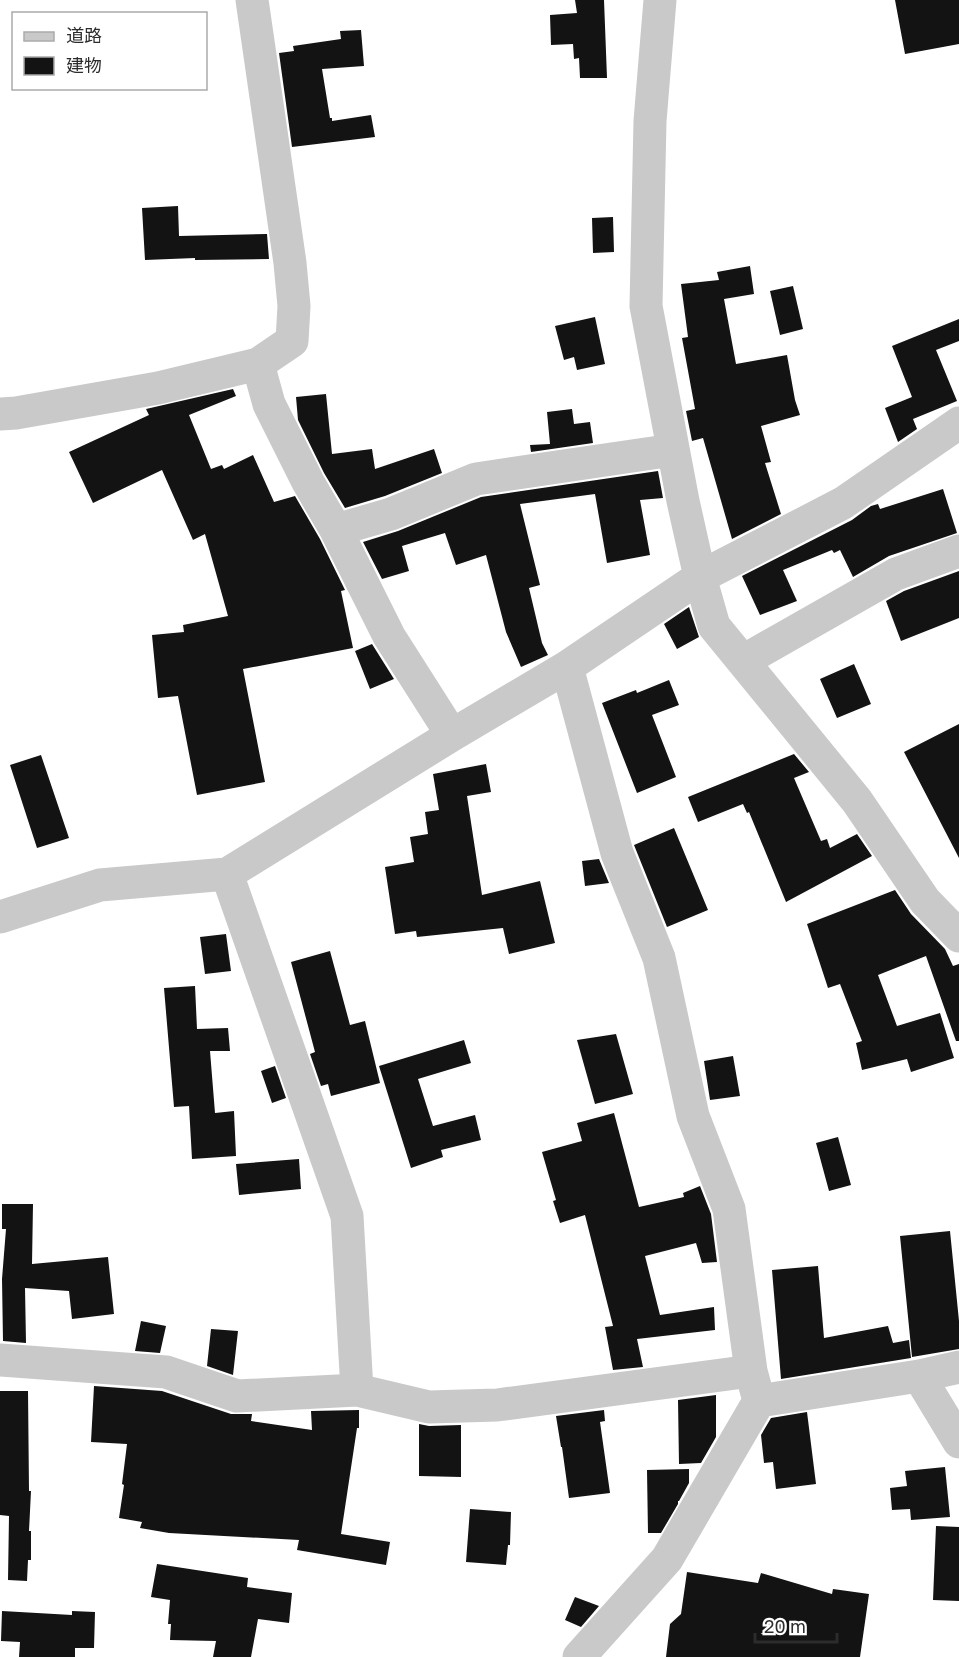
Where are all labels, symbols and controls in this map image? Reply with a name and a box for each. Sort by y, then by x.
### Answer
legend [12,12,207,90]
text: 道路 [66,24,102,46]
text: 建物 [66,54,102,76]
scale bar [755,1606,838,1644]
text: 20 m [764,1615,806,1637]

